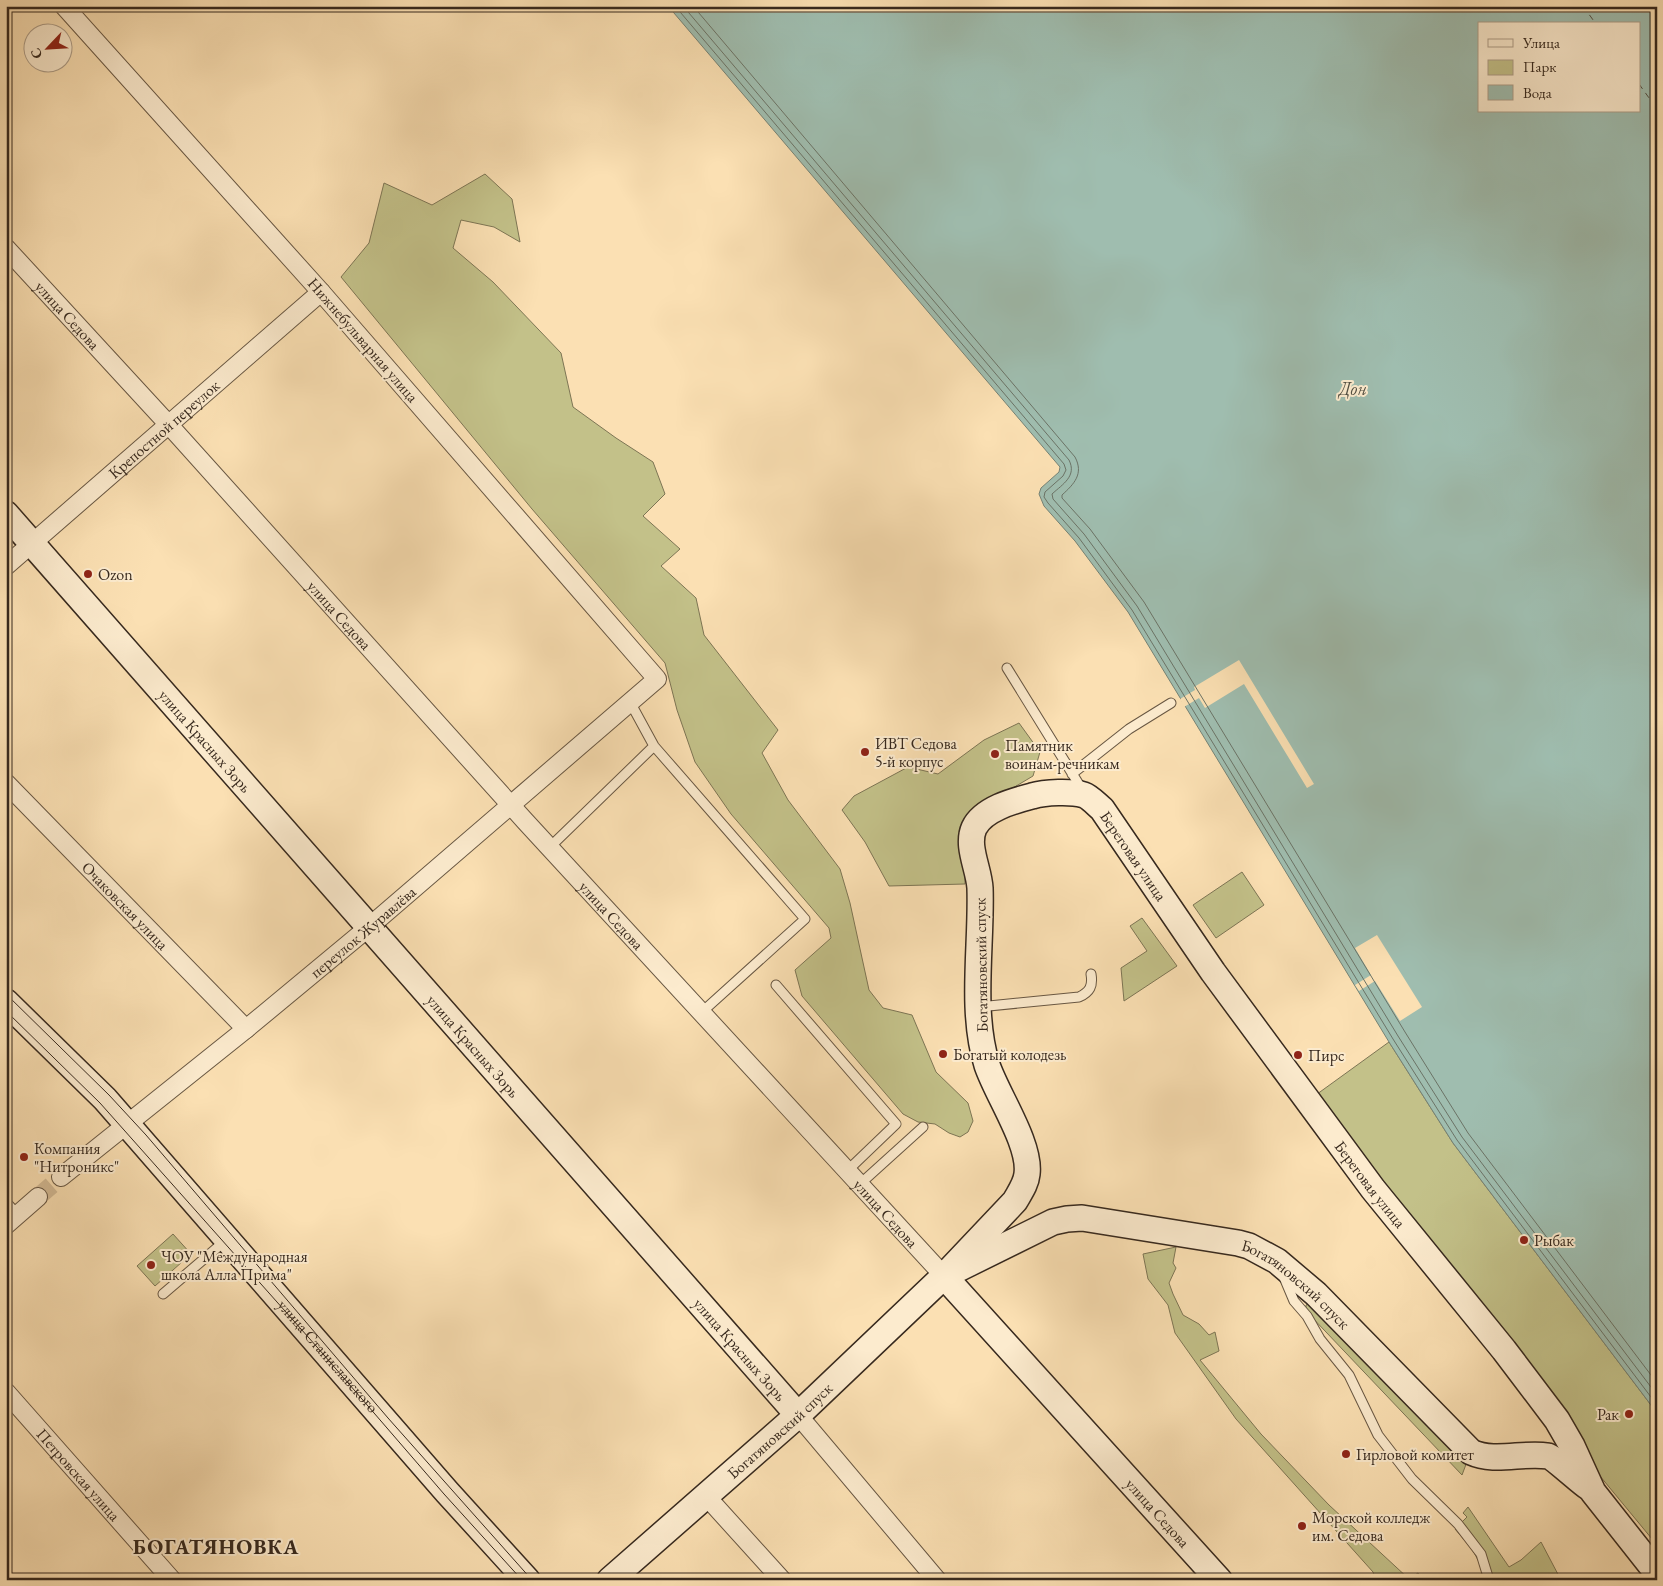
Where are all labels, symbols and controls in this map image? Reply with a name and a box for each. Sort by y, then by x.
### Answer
north arrow [22,22,72,72]
legend [1478,22,1640,112]
text: Улица [1522,33,1560,52]
text: С [26,45,46,62]
text: Парк [1523,57,1556,76]
text: Вода [1523,83,1552,102]
street label: Нижнебульварная улица [303,273,423,407]
street label: улица Седова [31,276,105,354]
street label: Крепостной переулок [104,374,224,483]
water label: Дон [1337,377,1367,400]
place label: Ozon [98,564,133,585]
marker: Ozon [82,568,94,580]
street label: улица Седова [303,576,377,655]
street label: улица Красных Зорь [154,685,256,797]
place label: ИВТ Седова 5-й корпус [875,733,957,772]
place label: Памятник воинам-речникам [1005,735,1120,774]
marker: ИВТ Седова 5-й корпус [859,746,871,758]
marker: Памятник воинам-речникам [989,748,1001,760]
street label: Береговая улица [1096,806,1172,905]
street label: Очаковская улица [78,857,174,955]
street label: улица Седова [575,876,649,954]
street label: переулок Журавлёва [306,881,421,982]
street label: Богатяновский спуск [969,897,993,1032]
street label: улица Красных Зорь [422,990,525,1102]
place label: Богатый колодезь [953,1044,1067,1065]
place label: Пирс [1308,1045,1345,1066]
marker: Богатый колодезь [937,1048,949,1060]
marker: Пирс [1292,1049,1304,1061]
street label: Береговая улица [1330,1136,1411,1233]
place label: Компания "Нитроникс" [34,1138,119,1177]
marker: Компания "Нитроникс" [18,1151,30,1163]
street label: улица Седова [849,1174,923,1252]
place label: Рыбак [1534,1230,1574,1251]
street label: Богатяновский спуск [1239,1234,1355,1334]
marker: Рыбак [1518,1234,1530,1246]
place label: ЧОУ "Международная школа Алла Прима" [161,1246,308,1285]
marker: ЧОУ "Международная школа Алла Прима" [145,1259,157,1271]
street label: улица Красных Зорь [689,1293,791,1405]
street label: улица Станиславского [273,1295,384,1417]
street label: Богатяновский спуск [722,1377,837,1483]
place label: Рак [1597,1404,1619,1425]
marker: Рак [1623,1408,1635,1420]
street label: Петровская улица [32,1424,126,1526]
place label: Гирловой комитет [1356,1444,1474,1465]
marker: Гирловой комитет [1340,1448,1352,1460]
street label: улица Седова [1121,1473,1195,1552]
place label: Морской колледж им. Седова [1312,1507,1430,1546]
marker: Морской колледж им. Седова [1296,1520,1308,1532]
district label: БОГАТЯНОВКА [133,1533,299,1560]

